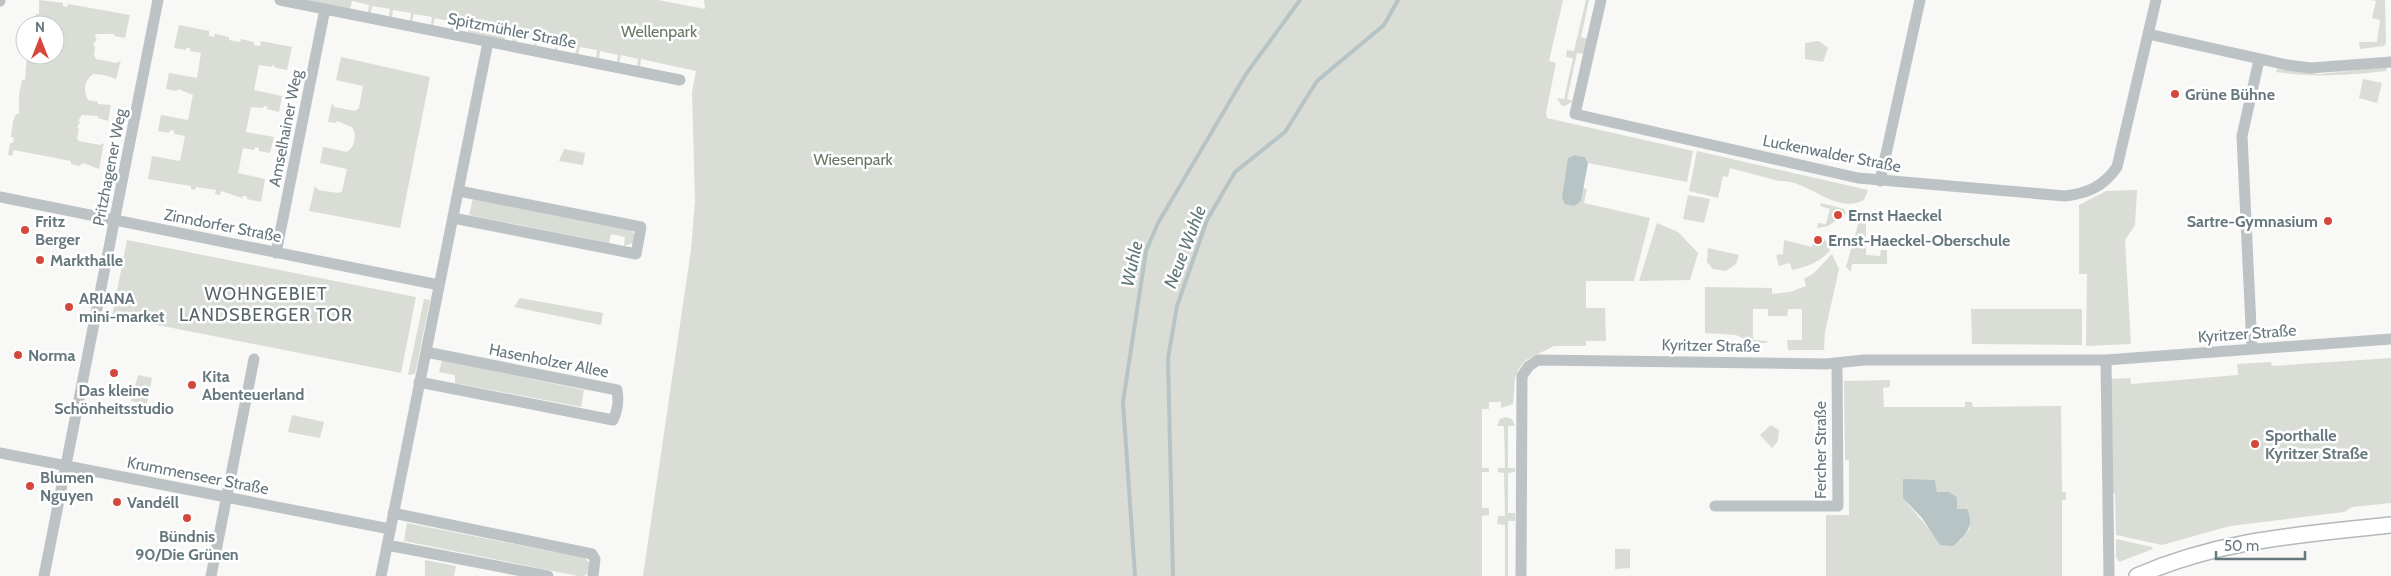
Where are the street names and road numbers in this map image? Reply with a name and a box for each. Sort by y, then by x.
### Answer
street label: Spitzmühler Straße [446,9,578,52]
street label: Amselhainer Weg [265,67,306,188]
street label: Pritzhagener Weg [89,106,130,227]
street label: Luckenwalder Straße [1761,131,1903,176]
street label: Zinndorfer Straße [163,205,283,246]
street label: Kyritzer Straße [2197,321,2297,346]
street label: Kyritzer Straße [1661,335,1761,356]
street label: Hasenholzer Allee [487,340,610,381]
street label: Fercher Straße [1811,401,1830,499]
street label: Krummenseer Straße [125,452,270,499]

